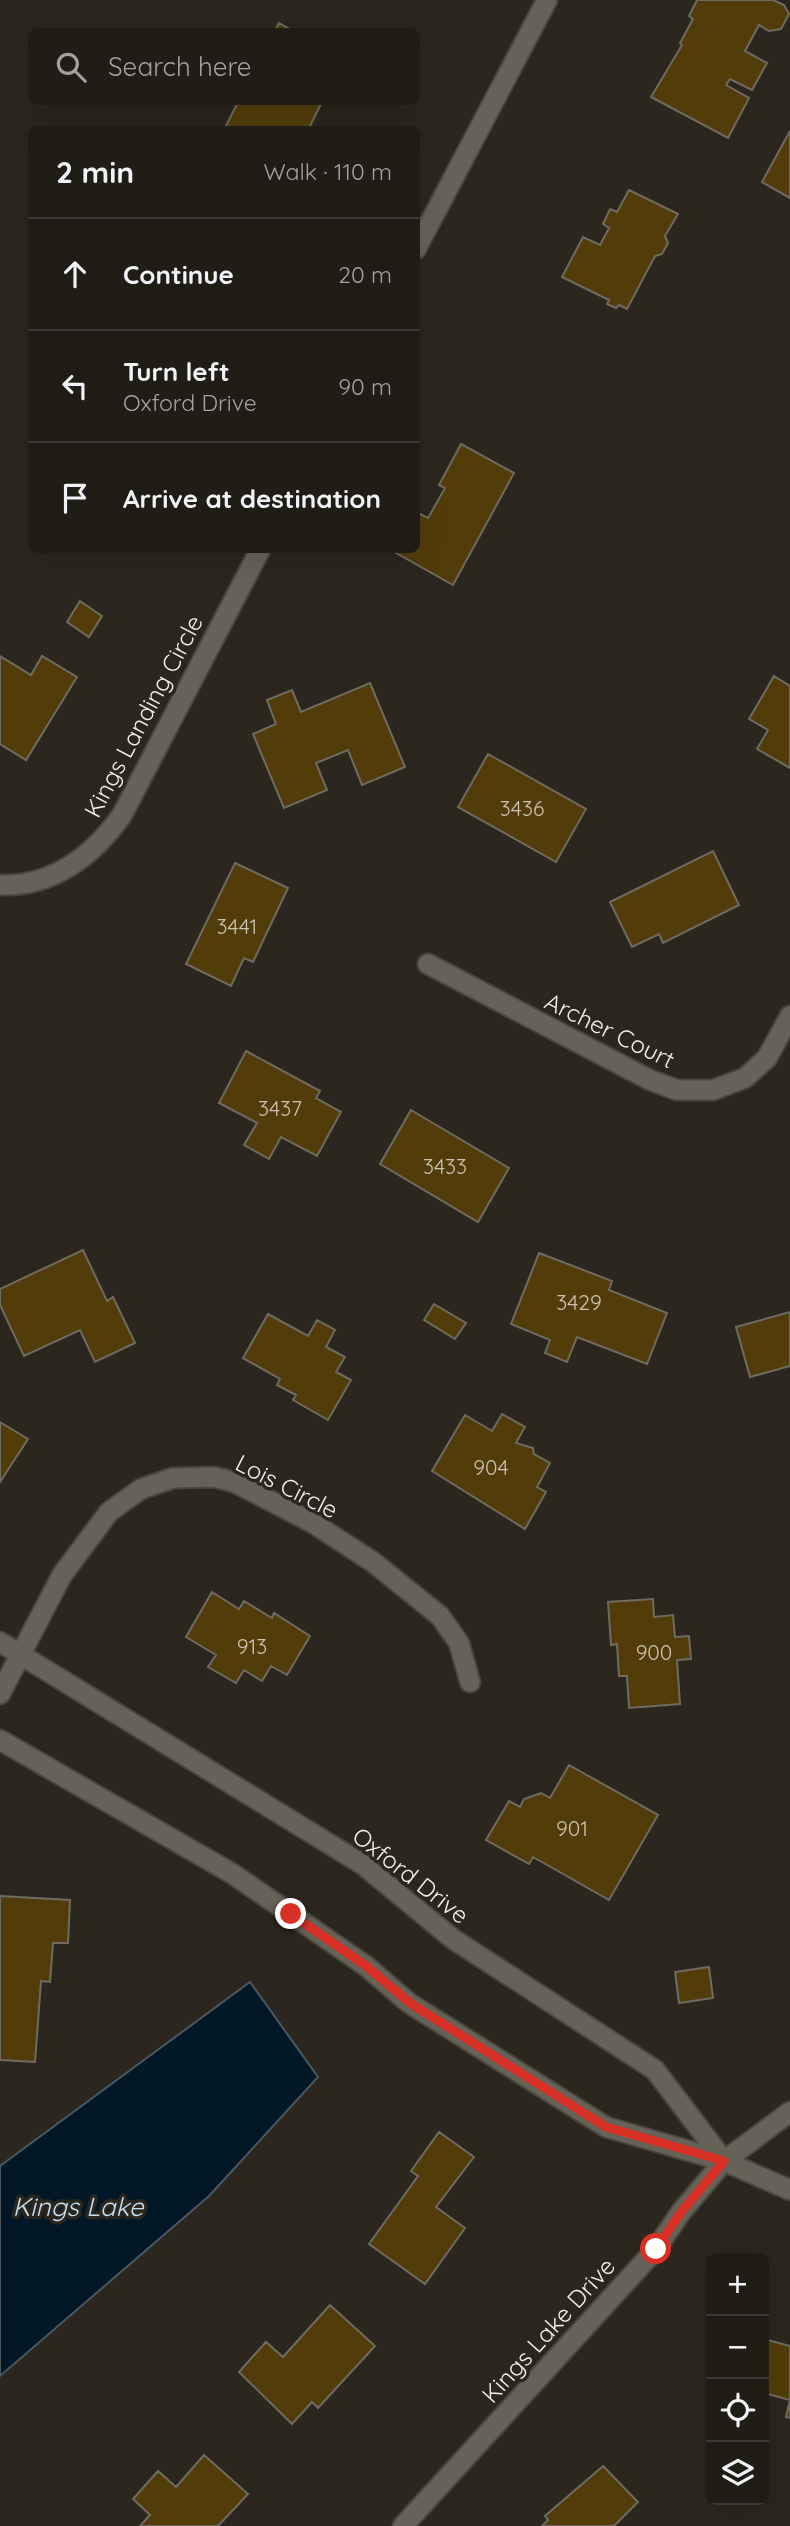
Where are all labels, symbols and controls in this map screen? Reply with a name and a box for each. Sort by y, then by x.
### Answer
search box [28,28,420,105]
icon: search [52,48,90,86]
text: Search here [108,50,252,83]
text: 2 min [56,153,134,191]
text: Walk · 110 m [263,157,392,186]
icon: ahead [56,255,94,293]
text: Continue [123,258,234,291]
text: 20 m [338,260,392,289]
text: Turn left [123,355,230,388]
icon: left [56,367,94,405]
text: 90 m [338,372,392,401]
text: Oxford Drive [123,388,257,417]
icon: arrive [56,479,94,517]
text: Arrive at destination [123,482,381,515]
street label: Kings Landing Circle [77,610,209,822]
house number: 3436 [500,795,544,821]
house number: 3441 [217,913,257,939]
street label: Archer Court [540,986,680,1074]
house number: 3437 [258,1095,302,1121]
house number: 3433 [423,1153,467,1179]
house number: 3429 [556,1289,602,1315]
street label: Lois Circle [231,1447,343,1525]
house number: 904 [473,1454,509,1480]
house number: 913 [237,1633,267,1659]
house number: 900 [636,1639,672,1665]
house number: 901 [556,1815,588,1841]
street label: Oxford Drive [347,1820,475,1930]
route end [275,1898,306,1929]
water label: Kings Lake [12,2190,145,2223]
route start [640,2233,671,2264]
street label: Kings Lake Drive [475,2251,621,2409]
map controls [706,2253,769,2505]
button: + [706,2253,769,2316]
button: − [706,2316,769,2379]
button: locate [706,2379,769,2442]
button: layers [706,2442,769,2505]

